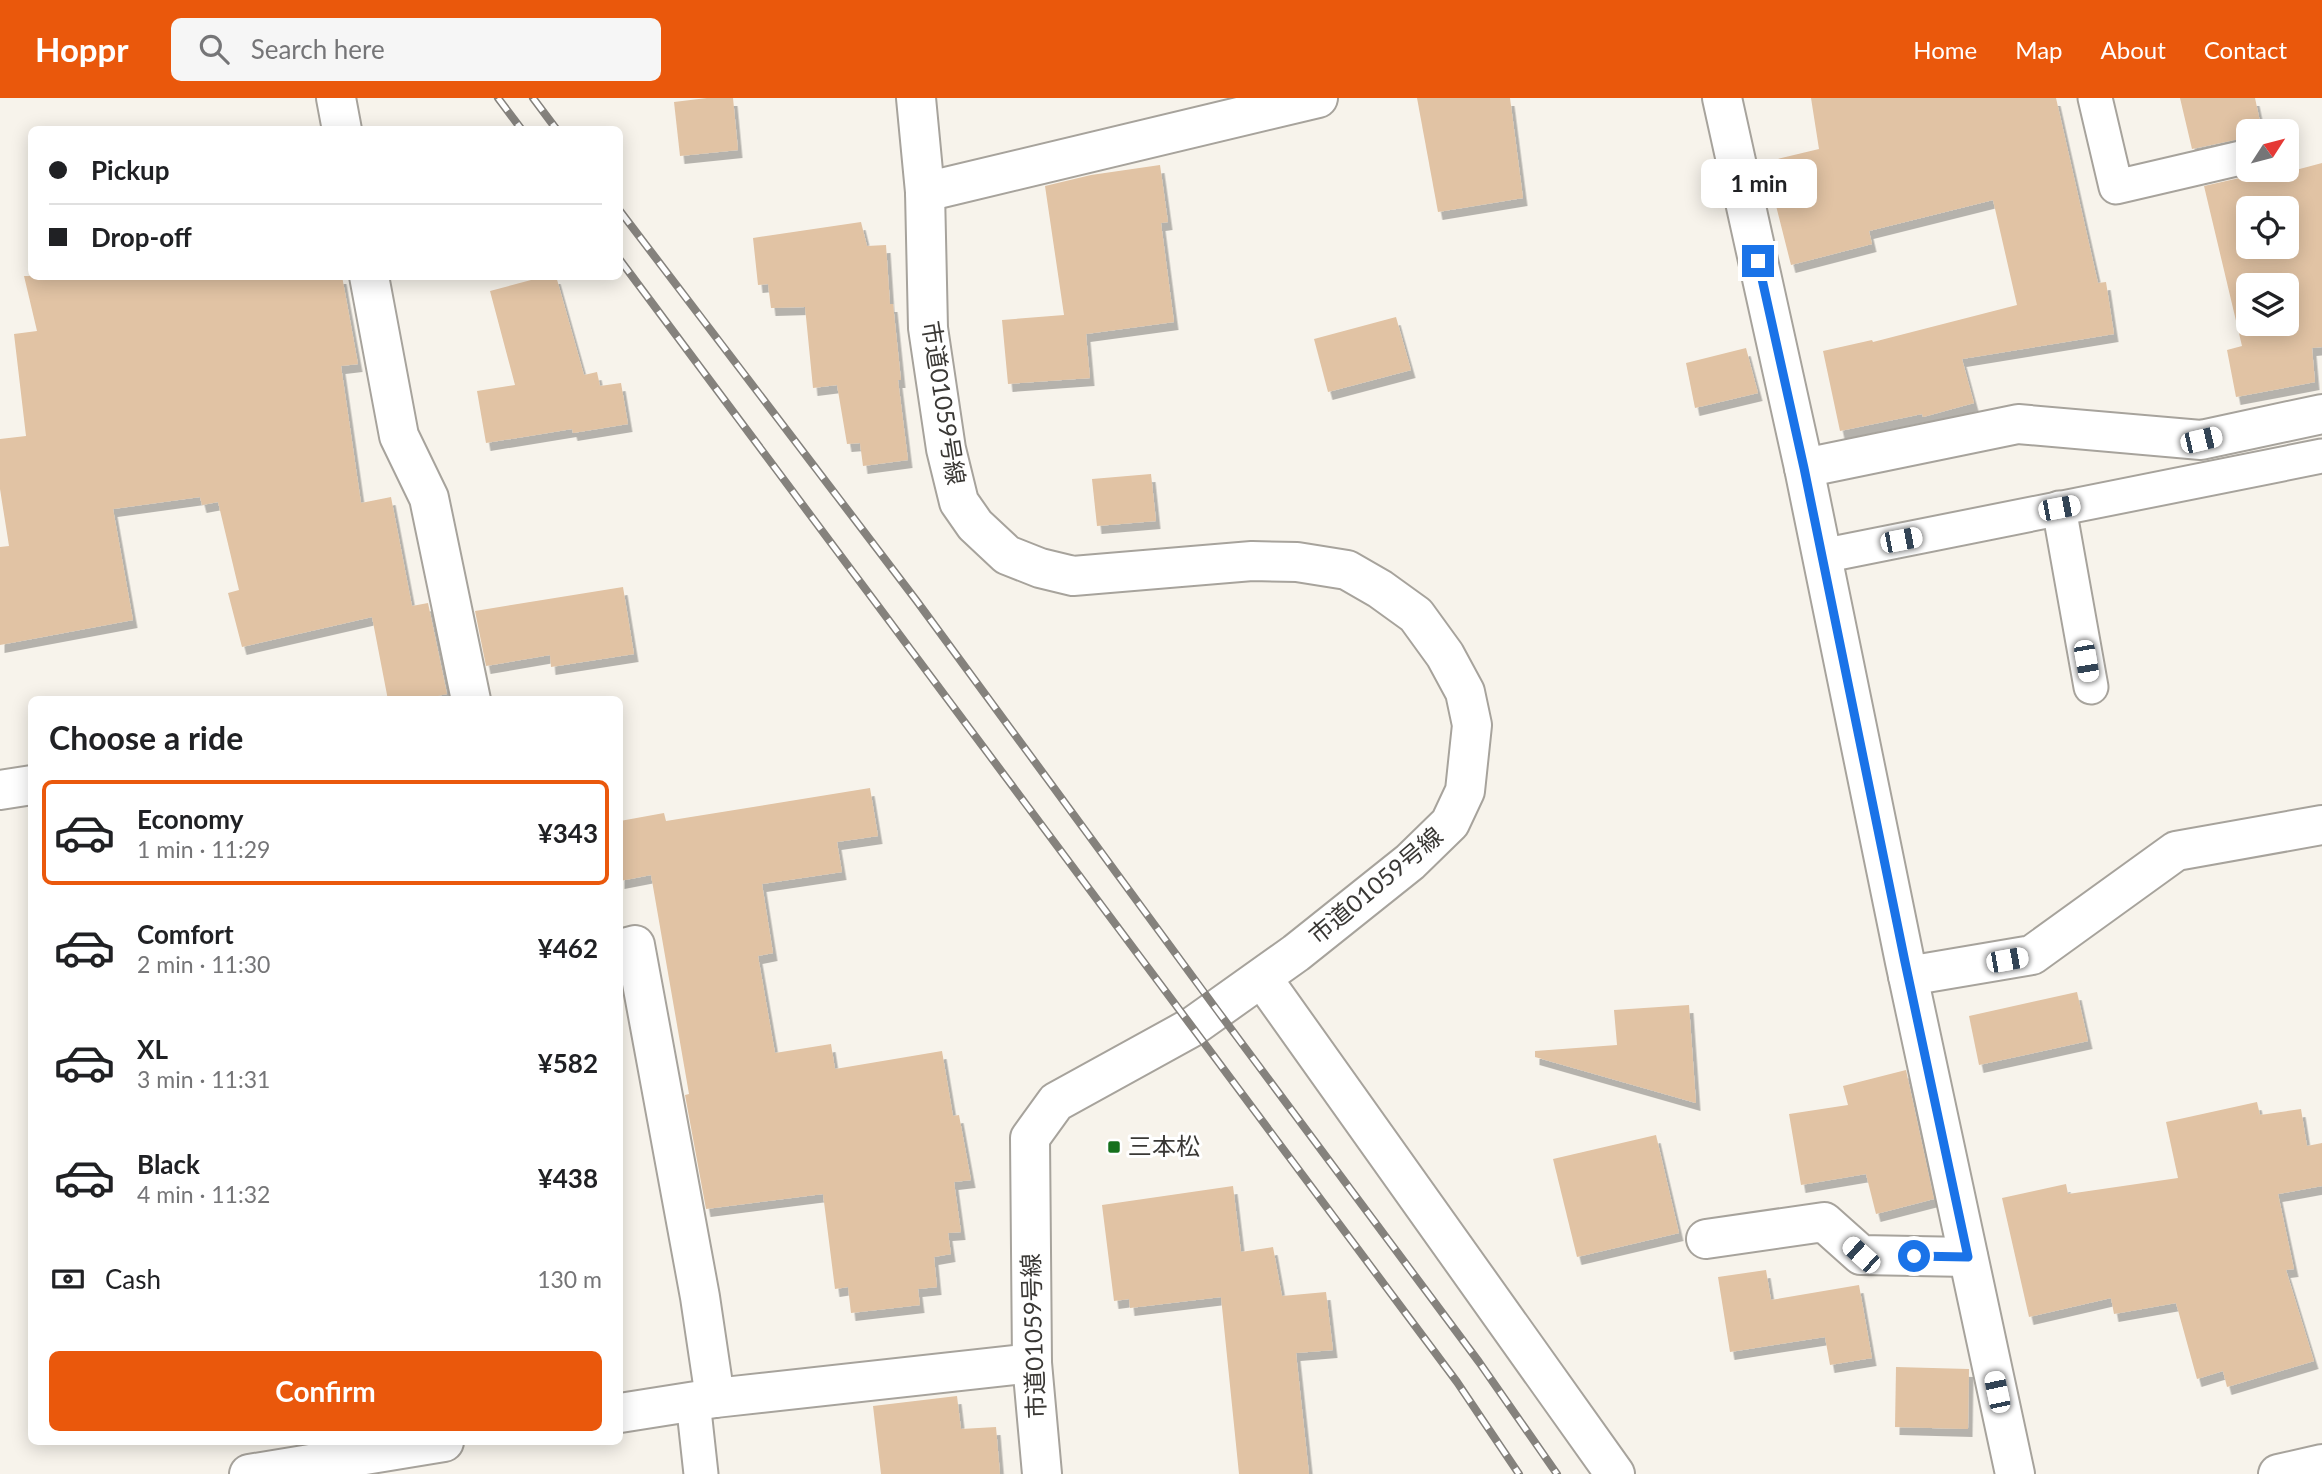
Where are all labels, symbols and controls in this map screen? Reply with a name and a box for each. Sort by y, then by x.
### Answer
search box [171,18,661,81]
text: Hoppr [35,29,129,69]
icon: search [195,30,233,68]
text: Search here [251,33,385,65]
text: Home [1913,35,1977,64]
text: Map [2015,35,2063,64]
text: About [2101,35,2166,64]
text: Contact [2204,35,2287,64]
north arrow [2236,119,2300,182]
map controls [2236,119,2299,336]
text: Pickup [91,154,170,186]
callout: 1 min [1700,159,1816,208]
text: 1 min [1730,169,1788,197]
button: locate [2236,196,2299,259]
text: Drop-off [91,221,192,253]
route end [1742,245,1774,277]
button: layers [2236,273,2299,336]
street label: 市道01059号線 [917,319,972,487]
car [2179,425,2224,455]
car [2037,494,2082,522]
car [1879,526,1924,554]
car [2073,638,2100,684]
text: Choose a ride [49,718,243,757]
icon: car [53,801,116,864]
text: Economy [137,803,243,835]
text: ¥343 [538,817,598,849]
street label: 市道01059号線 [1302,821,1448,949]
text: 1 min · 11:29 [137,835,270,863]
icon: car [53,916,116,979]
text: Comfort [137,918,234,950]
text: ¥462 [538,932,598,964]
car [1985,946,2030,974]
text: 2 min · 11:30 [137,950,270,978]
icon: car [53,1031,116,1094]
text: XL [137,1033,168,1065]
text: ¥582 [538,1047,598,1079]
text: 3 min · 11:31 [137,1065,270,1093]
place label: 三本松 [1128,1131,1200,1160]
marker: 三本松 [1106,1139,1122,1155]
icon: car [53,1146,116,1209]
text: Black [137,1148,200,1180]
text: ¥438 [538,1162,598,1194]
text: 4 min · 11:32 [137,1180,270,1208]
car [1839,1233,1884,1277]
route start [1898,1240,1930,1272]
street label: 市道01059号線 [1015,1253,1050,1419]
icon: cash [49,1260,87,1298]
text: Cash [105,1263,161,1295]
text: 130 m [537,1265,602,1293]
button: Confirm [49,1351,602,1431]
car [1983,1369,2012,1415]

